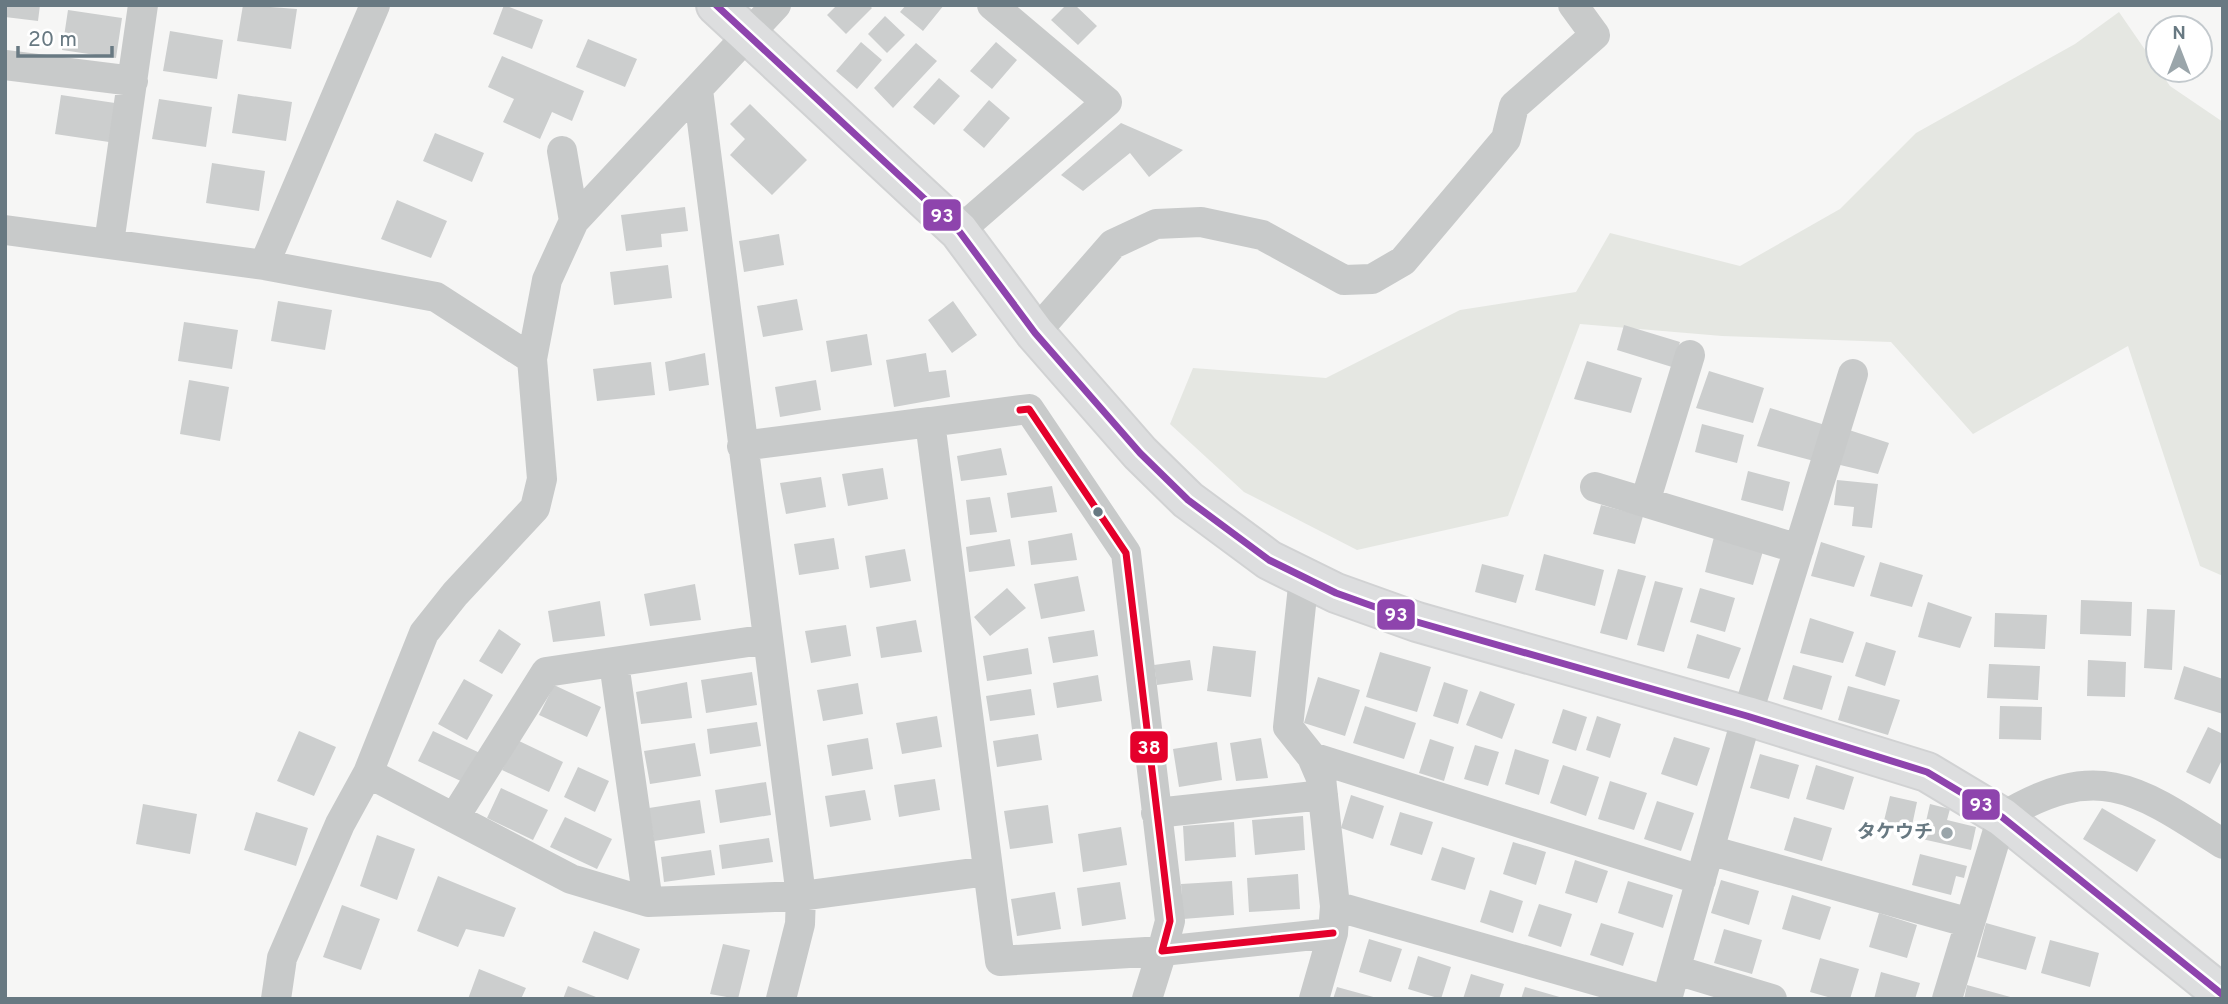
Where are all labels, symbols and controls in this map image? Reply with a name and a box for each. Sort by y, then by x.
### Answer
scale bar [18,14,112,58]
north arrow [2144,14,2214,84]
text: N [2172,22,2186,46]
text: 20 m [28,27,77,54]
line badge: 93 [922,198,962,232]
text: 93 [930,205,954,229]
unlabelled marker [1091,505,1105,519]
line badge: 93 [1376,598,1416,631]
text: 93 [1384,604,1408,628]
line badge: 38 [1129,730,1169,764]
text: 38 [1137,737,1161,761]
line badge: 93 [1961,788,2001,821]
text: 93 [1969,794,1993,818]
place label: タケウチ [1857,821,1933,845]
marker: タケウチ [1939,825,1955,841]

